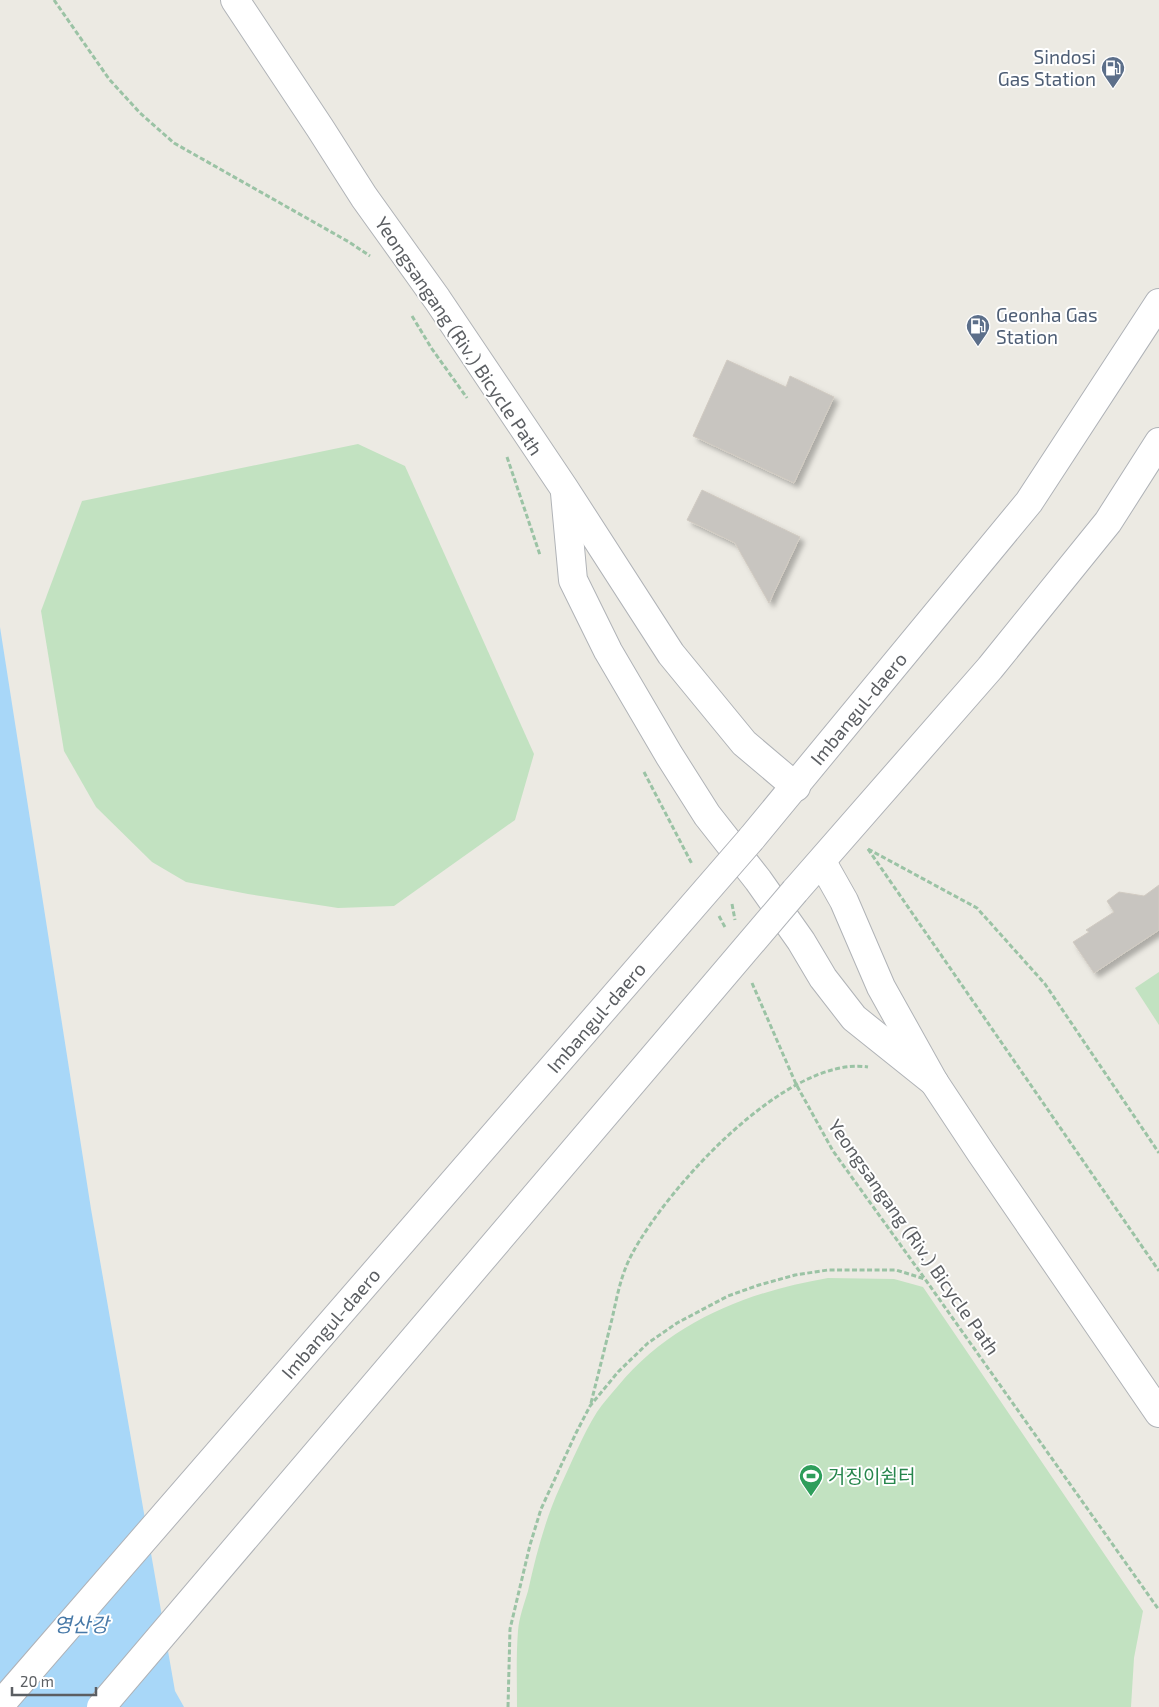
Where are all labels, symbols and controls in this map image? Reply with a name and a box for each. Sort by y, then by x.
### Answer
place label: Sindosi Gas Station [998,45,1096,90]
fuel station icon: Sindosi Gas Station [1100,55,1126,89]
street label: Yeongsangang (Riv.) Bicycle Path [371,212,548,459]
place label: Geonha Gas Station [996,303,1098,348]
fuel station icon: Geonha Gas Station [965,313,991,347]
street label: Imbangul-daero [805,647,911,769]
street label: Imbangul-daero [542,957,650,1077]
street label: Yeongsangang (Riv.) Bicycle Path [824,1114,1005,1359]
street label: Imbangul-daero [276,1263,385,1383]
sports icon: 거징이쉼터 [798,1463,824,1497]
place label: 거징이쉼터 [828,1464,915,1487]
water label: 영산강 [53,1612,111,1636]
scale bar [12,1664,96,1696]
text: 20 m [20,1672,54,1690]

